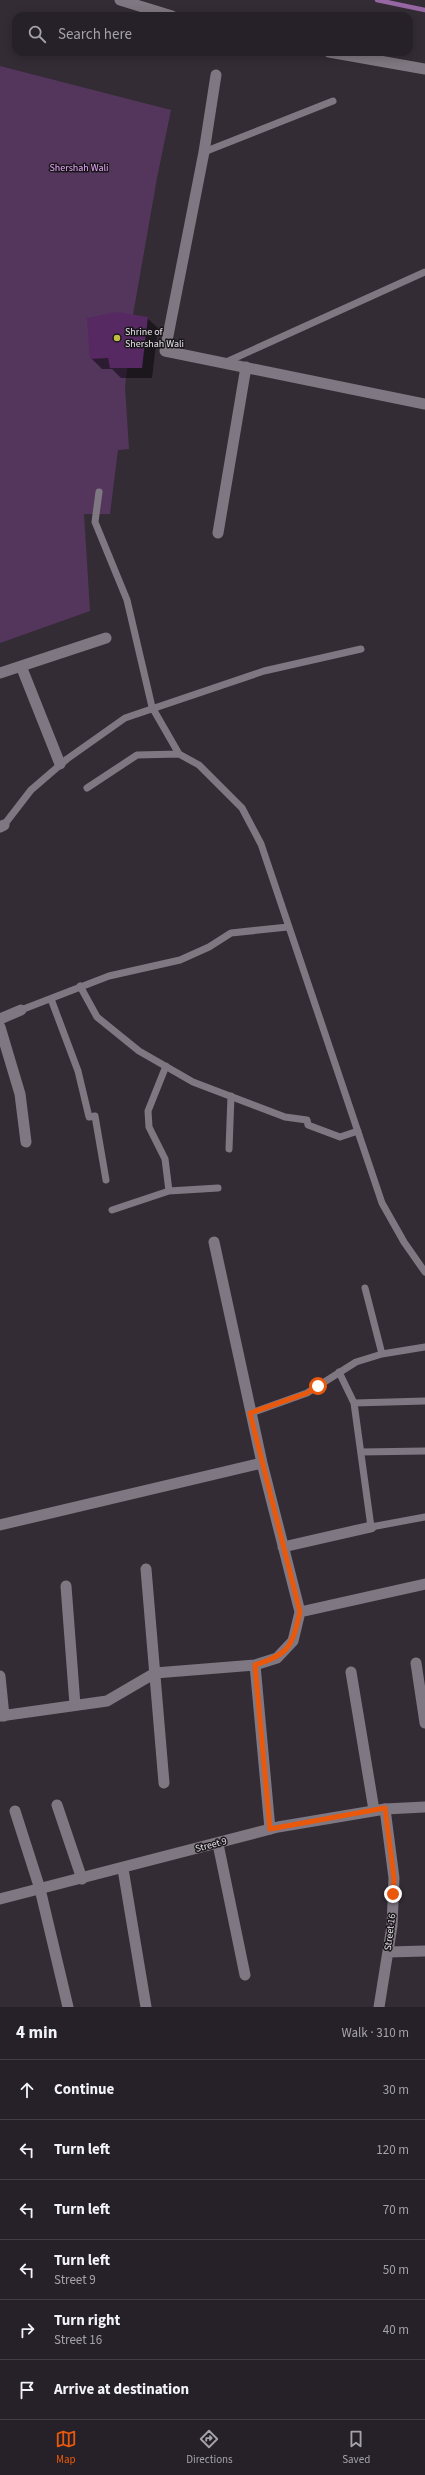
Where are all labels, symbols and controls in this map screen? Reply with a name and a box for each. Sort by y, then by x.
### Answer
search box [12,12,413,56]
icon: search [26,23,48,45]
text: Search here [58,24,132,45]
park label: Shershah Wali [49,161,109,175]
place label: Shrine of Shershah Wali [125,325,184,351]
marker: Shrine of Shershah Wali [112,333,122,343]
route start [309,1377,327,1395]
street label: Street 9 [194,1834,228,1856]
route end [384,1885,402,1903]
street label: Street 16 [381,1913,399,1951]
text: 4 min [16,2021,57,2045]
text: Walk · 310 m [341,2024,409,2042]
icon: ahead [16,2079,38,2101]
text: Continue [54,2079,114,2100]
text: 30 m [383,2081,409,2099]
icon: left [16,2139,38,2161]
text: Turn left [54,2139,110,2160]
text: 120 m [376,2141,409,2159]
icon: left [16,2199,38,2221]
text: Turn left [54,2199,110,2220]
text: 70 m [383,2201,409,2219]
text: Turn left [54,2250,110,2271]
icon: left [16,2259,38,2281]
text: 50 m [383,2261,409,2279]
text: Street 9 [54,2271,96,2289]
text: Turn right [54,2310,120,2331]
icon: right [16,2319,38,2341]
text: 40 m [383,2321,409,2339]
text: Street 16 [54,2331,102,2349]
icon: arrive [16,2379,38,2401]
text: Arrive at destination [54,2379,189,2400]
tab: Map [55,2428,77,2467]
tab: Directions [186,2428,233,2467]
tab: Saved [342,2428,370,2467]

